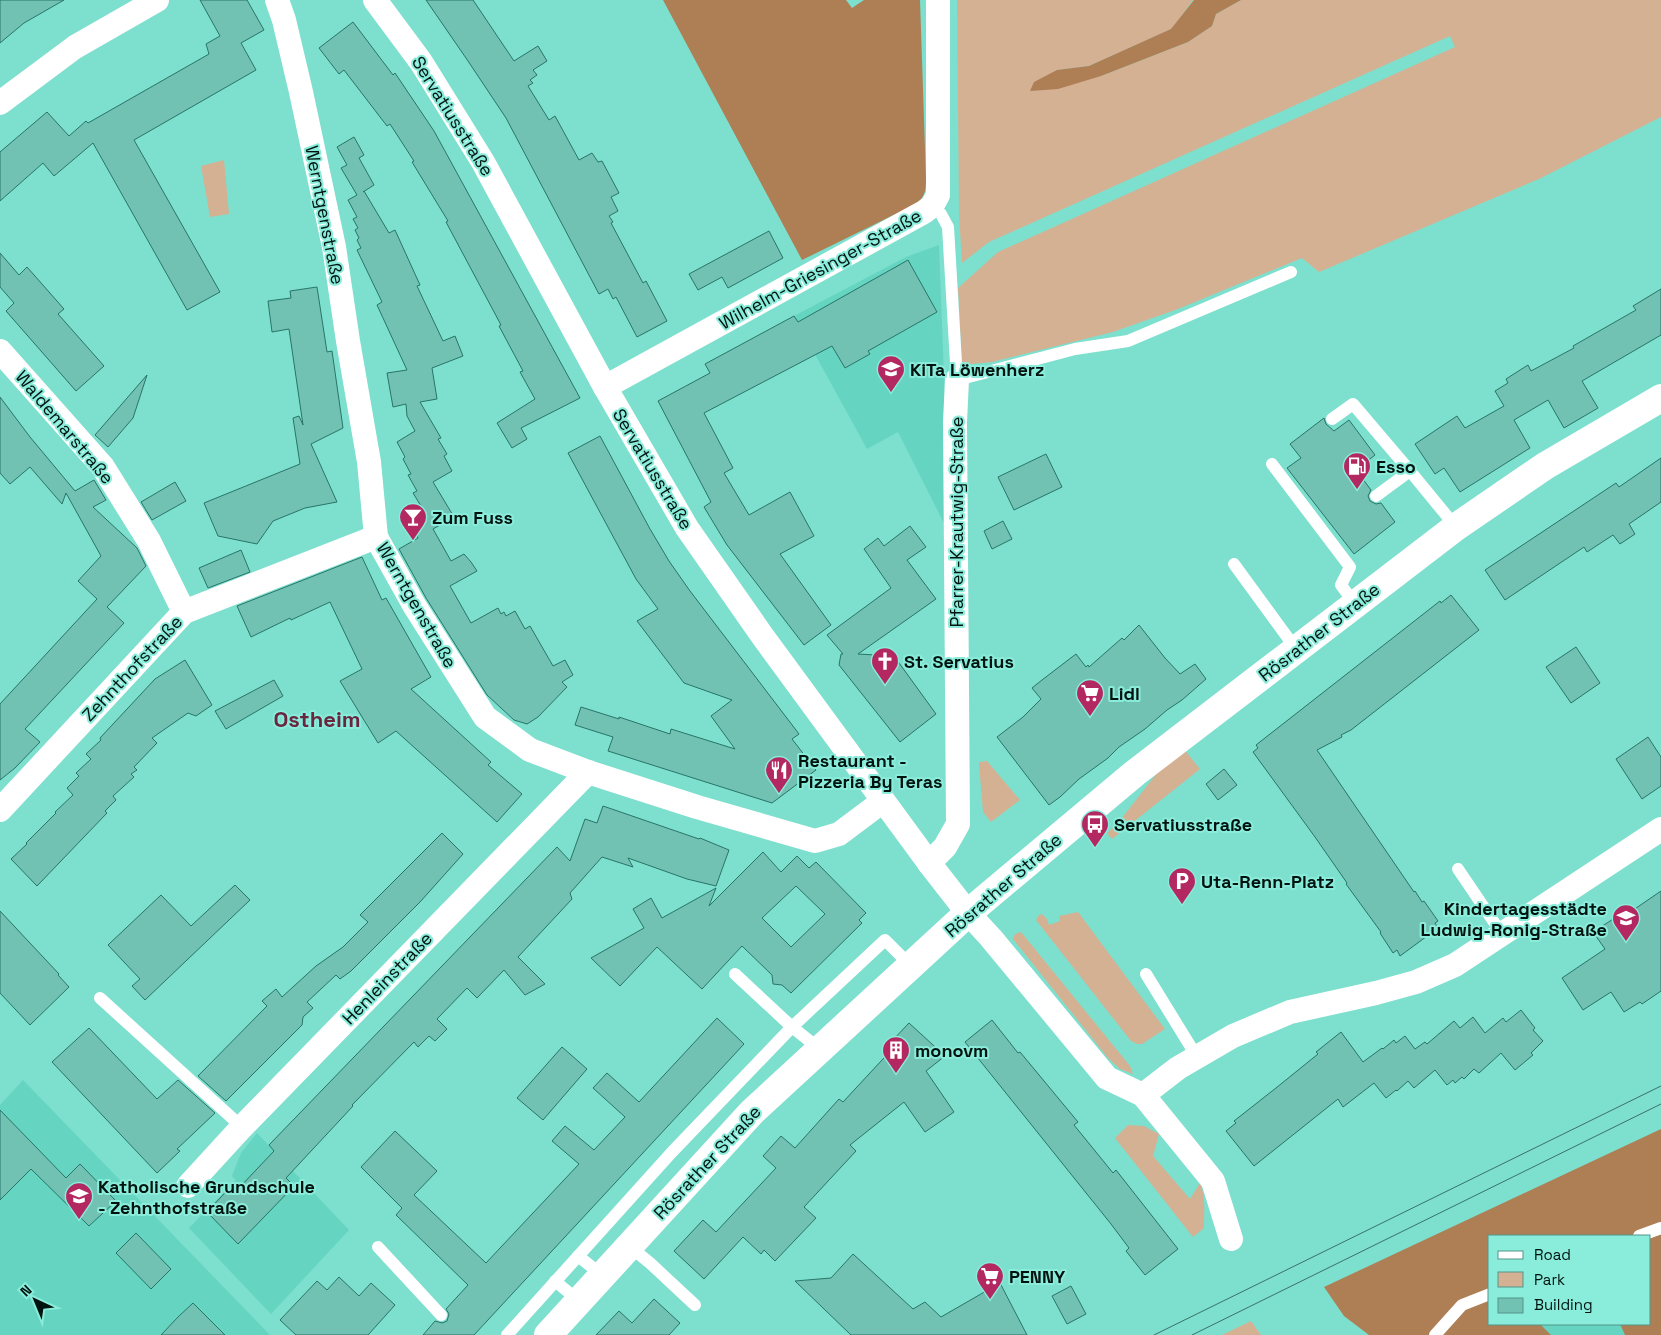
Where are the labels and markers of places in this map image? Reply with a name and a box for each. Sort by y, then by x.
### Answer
school or university icon: KiTa Löwenherz [876,354,906,393]
place label: KiTa Löwenherz [910,358,1044,381]
fuel station icon: Esso [1342,451,1372,490]
place label: Esso [1376,455,1416,478]
bar icon: Zum Fuss [398,502,428,541]
place label: Zum Fuss [432,506,513,529]
church icon: St. Servatius [870,646,900,685]
place label: St. Servatius [904,650,1014,673]
supermarket icon: Lidl [1075,678,1105,717]
place label: Lidl [1109,682,1140,705]
place label: Restaurant - Pizzeria By Teras [798,749,942,793]
restaurant icon: Restaurant - Pizzeria By Teras [764,755,794,794]
bus stop icon: Servatiusstraße [1080,809,1110,848]
place label: Servatiusstraße [1114,813,1252,836]
parking icon: Uta-Renn-Platz [1167,866,1197,905]
place label: Uta-Renn-Platz [1201,870,1334,893]
place label: Kindertagesstädte Ludwig-Ronig-Straße [1420,897,1607,941]
school or university icon: Kindertagesstädte Ludwig-Ronig-Straße [1611,903,1641,942]
building icon: monovm [881,1035,911,1074]
place label: monovm [915,1039,988,1062]
place label: Katholische Grundschule - Zehnthofstraße [98,1175,315,1219]
school or university icon: Katholische Grundschule - Zehnthofstraße [64,1181,94,1220]
supermarket icon: PENNY [975,1261,1005,1300]
place label: PENNY [1009,1265,1066,1288]

